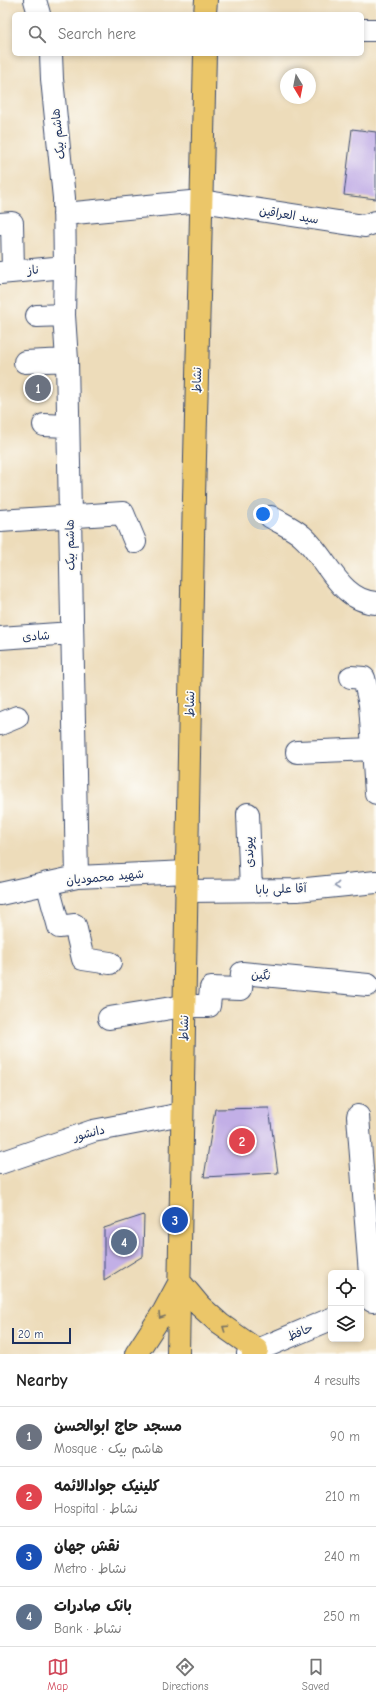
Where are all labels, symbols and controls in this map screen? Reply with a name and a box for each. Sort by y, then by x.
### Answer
search box [12,12,364,56]
icon: search [26,23,48,45]
text: Search here [58,25,136,43]
north arrow [280,68,316,104]
street label: هاشم بیک [48,107,70,160]
street label: سید العراقین [258,203,320,227]
street label: ناز [26,263,39,278]
street label: نشاط [190,367,204,393]
pin: 1 [25,373,51,403]
your location [253,504,273,524]
street label: هاشم بیک [63,519,79,571]
street label: شادی [22,628,50,644]
street label: نشاط [183,691,197,717]
street label: پیوندی [241,836,258,868]
street label: شهید محمودیان [66,867,144,887]
street label: آقا علی بابا [255,881,308,898]
one-way arrow [334,882,340,891]
street label: نگین [251,967,271,983]
street label: نشاط [177,1015,191,1041]
street label: دانشور [71,1122,106,1145]
pin: 2 [229,1126,255,1156]
pin: 3 [162,1205,188,1235]
pin: 4 [111,1227,137,1257]
map controls [328,1270,364,1342]
button: locate [328,1270,364,1306]
button: layers [328,1306,364,1342]
one-way arrow [158,1312,166,1319]
street label: حافظ [285,1320,315,1344]
scale bar [12,1326,71,1345]
one-way arrow [223,1326,230,1333]
text: 20 m [18,1328,43,1341]
text: Nearby [16,1371,67,1390]
text: 4 results [314,1373,360,1388]
text: مسجد حاج ابوالحسن [54,1417,182,1435]
text: 1 [26,1429,32,1444]
text: 90 m [330,1429,360,1444]
text: Mosque · هاشم بیک [54,1441,163,1456]
text: کلینیک جوادالائمه [54,1477,160,1495]
text: 2 [26,1489,32,1504]
text: 210 m [325,1489,360,1504]
text: Hospital · نشاط [54,1501,138,1516]
text: نقش جهان [54,1537,120,1555]
text: 3 [26,1549,32,1564]
text: 240 m [324,1549,360,1564]
text: Metro · نشاط [54,1561,126,1576]
text: بانک صادرات [54,1597,132,1615]
text: 4 [26,1609,32,1624]
text: 250 m [323,1609,360,1624]
text: Bank · نشاط [54,1621,122,1636]
tab: Map [47,1656,69,1693]
tab: Directions [162,1656,209,1693]
tab: Saved [302,1656,329,1693]

